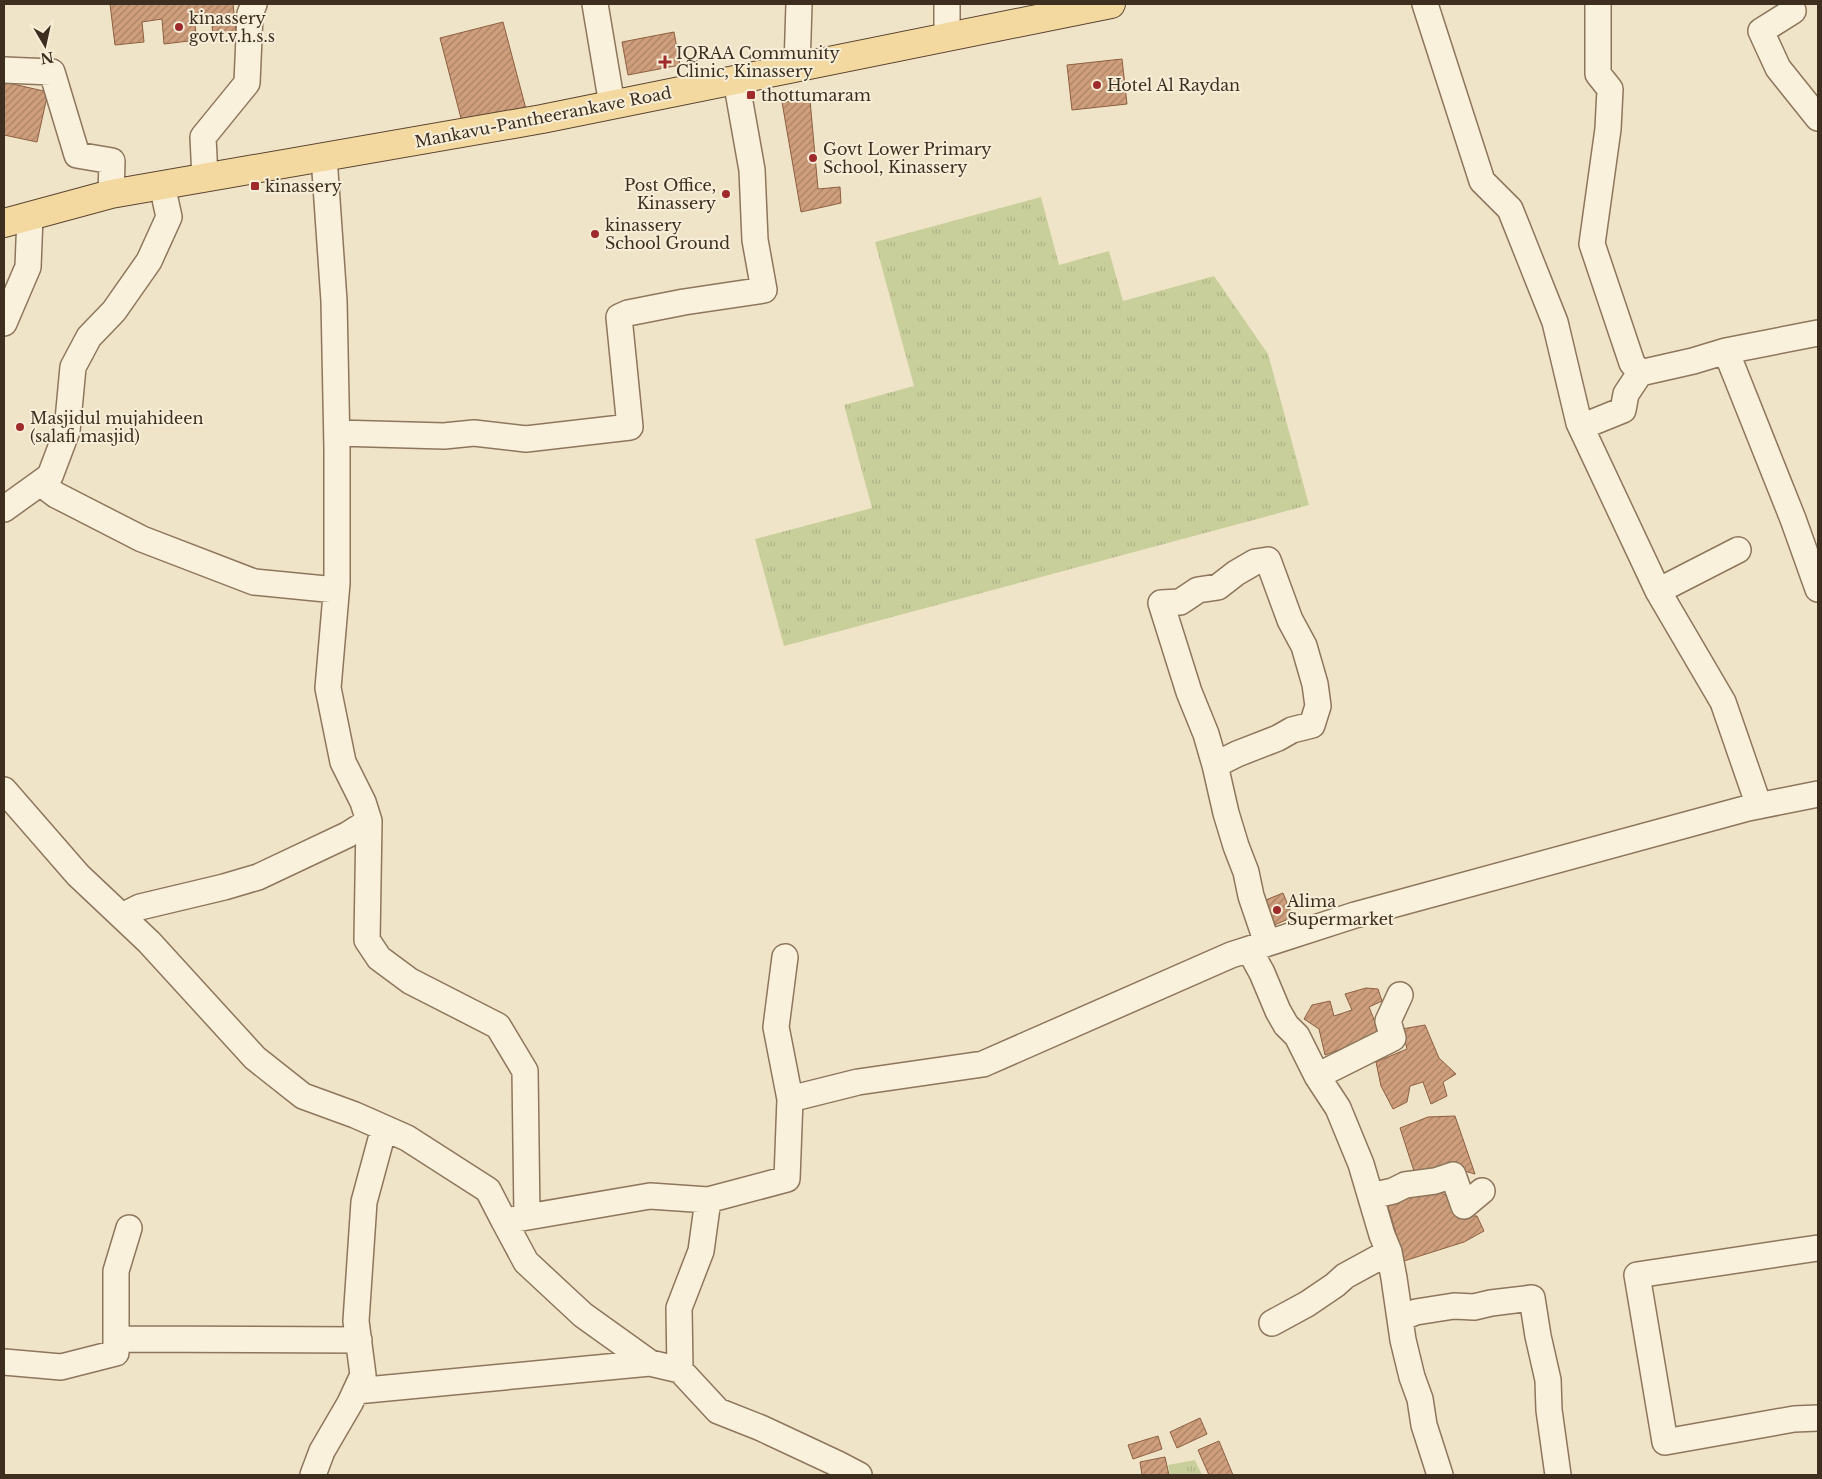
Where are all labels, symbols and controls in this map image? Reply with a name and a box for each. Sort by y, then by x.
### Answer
place label: kinassery govt.v.h.s.s [189,8,275,46]
north arrow [20,20,70,70]
marker: kinassery govt.v.h.s.s [173,21,185,33]
place label: IQRAA Community Clinic, Kinassery [676,43,841,81]
text: N [39,48,55,68]
marker: IQRAA Community Clinic, Kinassery [658,55,672,69]
place label: Hotel Al Raydan [1107,75,1240,95]
marker: Hotel Al Raydan [1091,79,1103,91]
street label: Mankavu-Pantheerankave Road [413,82,673,152]
place label: thottumaram [761,85,871,105]
marker: thottumaram [745,89,757,101]
place label: Govt Lower Primary School, Kinassery [823,139,992,177]
marker: Govt Lower Primary School, Kinassery [807,152,819,164]
place label: Post Office, Kinassery [624,175,717,213]
place label: kinassery [265,176,343,196]
marker: kinassery [249,180,261,192]
marker: Post Office, Kinassery [720,188,732,200]
place label: kinassery School Ground [605,215,730,253]
marker: kinassery School Ground [589,228,601,240]
place label: Masjidul mujahideen (salafi masjid) [30,408,203,446]
marker: Masjidul mujahideen (salafi masjid) [14,421,26,433]
place label: Alima Supermarket [1286,891,1394,929]
marker: Alima Supermarket [1271,904,1283,916]

